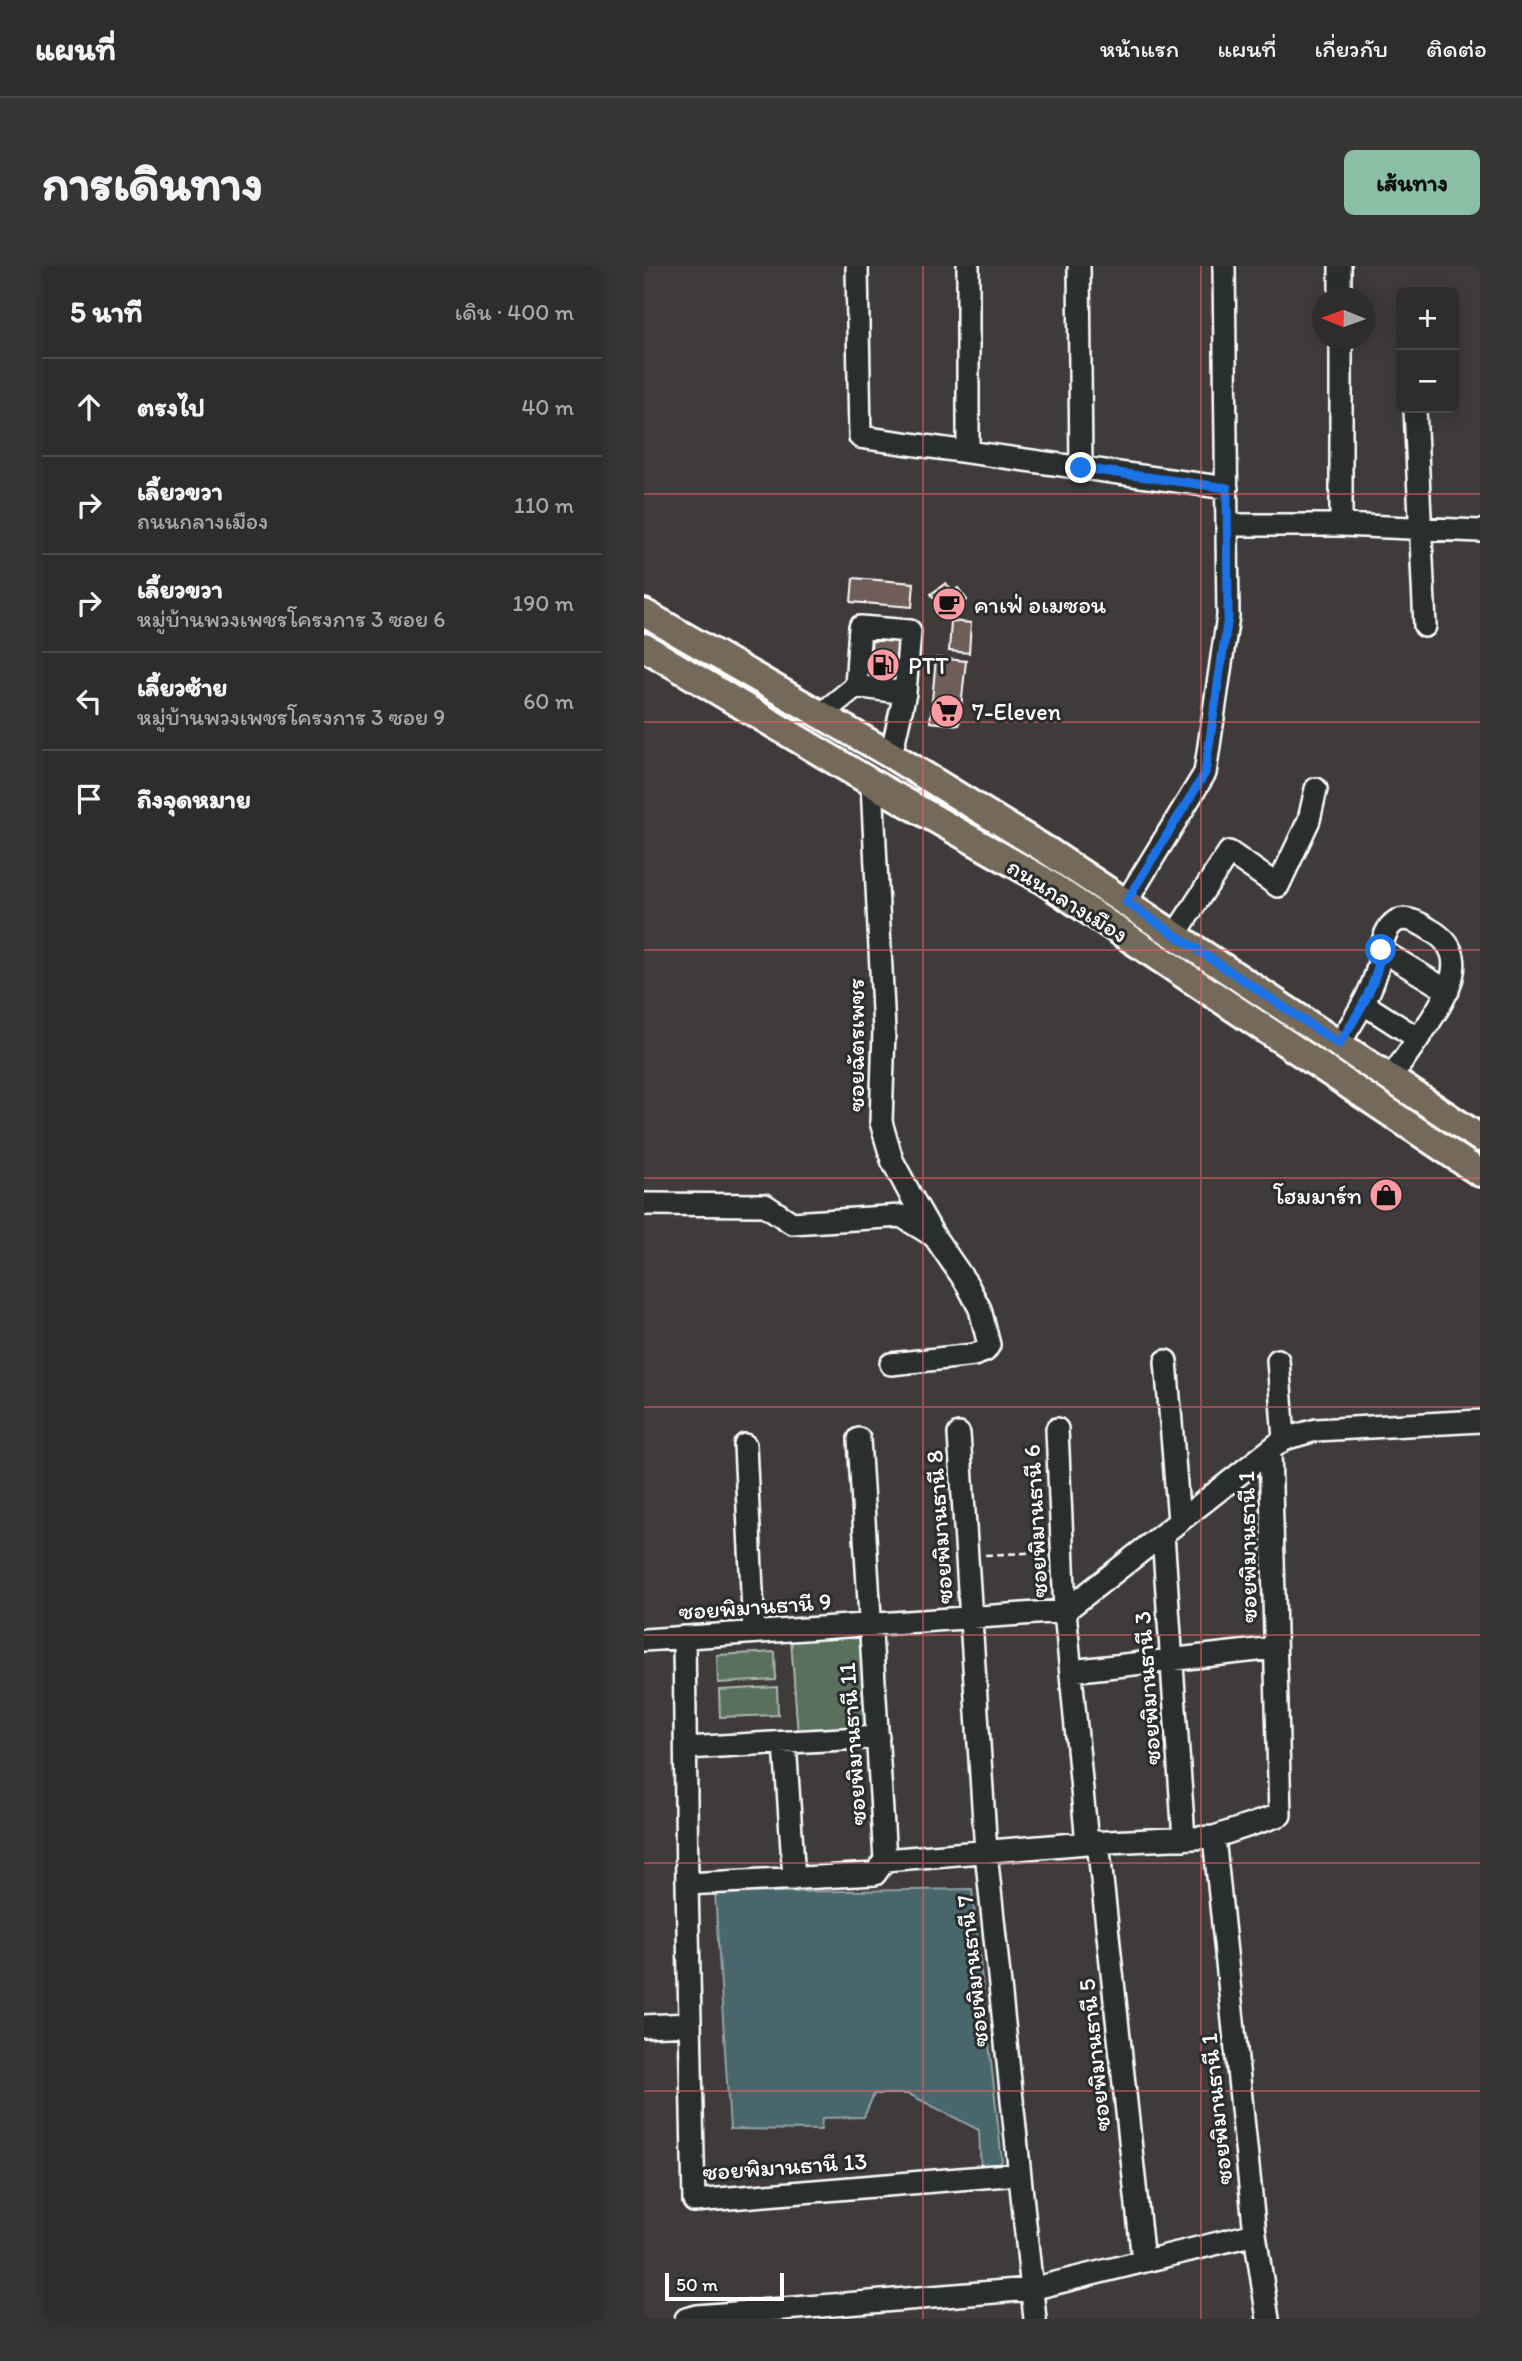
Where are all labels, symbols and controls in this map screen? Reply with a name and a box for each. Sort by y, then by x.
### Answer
text: แผนที่ [35,29,116,68]
text: หน้าแรก [1100,34,1179,63]
text: แผนที่ [1217,34,1276,63]
text: เกี่ยวกับ [1314,34,1388,63]
text: ติดต่อ [1426,34,1487,63]
button: เส้นทาง [1344,150,1480,215]
text: การเดินทาง [42,153,263,212]
north arrow [1312,287,1375,350]
map controls [1396,287,1459,413]
button: + [1396,287,1459,350]
text: 5 นาที [70,293,143,330]
text: เดิน · 400 m [455,298,574,326]
button: − [1396,350,1459,413]
icon: ahead [70,388,108,426]
text: ตรงไป [137,391,205,423]
text: 40 m [521,393,574,421]
route end [1065,452,1096,483]
text: เลี้ยวขวา [137,475,223,507]
icon: right [70,486,108,524]
text: 110 m [514,491,574,519]
text: ถนนกลางเมือง [137,507,268,535]
text: เลี้ยวขวา [137,573,223,605]
icon: right [70,584,108,622]
cafe icon: คาเฟ่ อเมซอน [930,585,968,623]
text: 190 m [513,589,574,617]
place label: คาเฟ่ อเมซอน [974,590,1106,619]
text: หมู่บ้านพวงเพชรโครงการ 3 ซอย 6 [137,605,445,633]
fuel station icon: PTT [864,646,902,684]
place label: PTT [908,651,949,680]
text: เลี้ยวซ้าย [137,671,227,703]
icon: left [70,682,108,720]
text: 60 m [523,687,574,715]
supermarket icon: 7-Eleven [928,692,966,730]
place label: 7-Eleven [972,697,1062,726]
text: หมู่บ้านพวงเพชรโครงการ 3 ซอย 9 [137,703,445,731]
icon: arrive [70,780,108,818]
text: ถึงจุดหมาย [137,783,251,815]
street label: ถนนกลางเมือง [1002,851,1134,949]
route start [1365,934,1396,965]
street label: ซอยฉัตรเพชร [841,978,870,1112]
shop icon: โฮมมาร์ท [1367,1176,1405,1214]
place label: โฮมมาร์ท [1273,1181,1362,1210]
street label: ซอยพิมานธานี 6 [1017,1444,1053,1598]
street label: ซอยพิมานธานี 8 [919,1449,959,1605]
street label: ซอยพิมานธานี 1 [1231,1471,1263,1623]
street label: ซอยพิมานธานี 9 [678,1586,832,1626]
street label: ซอยพิมานธานี 3 [1127,1610,1167,1766]
street label: ซอยพิมานธานี 11 [832,1662,872,1826]
street label: ซอยพิมานธานี 7 [950,1893,994,2048]
street label: ซอยพิมานธานี 5 [1072,1977,1116,2133]
street label: ซอยพิมานธานี 1 [1194,2032,1238,2186]
street label: ซอยพิมานธานี 13 [702,2146,868,2186]
scale bar [665,2270,784,2302]
text: 50 m [676,2273,718,2296]

